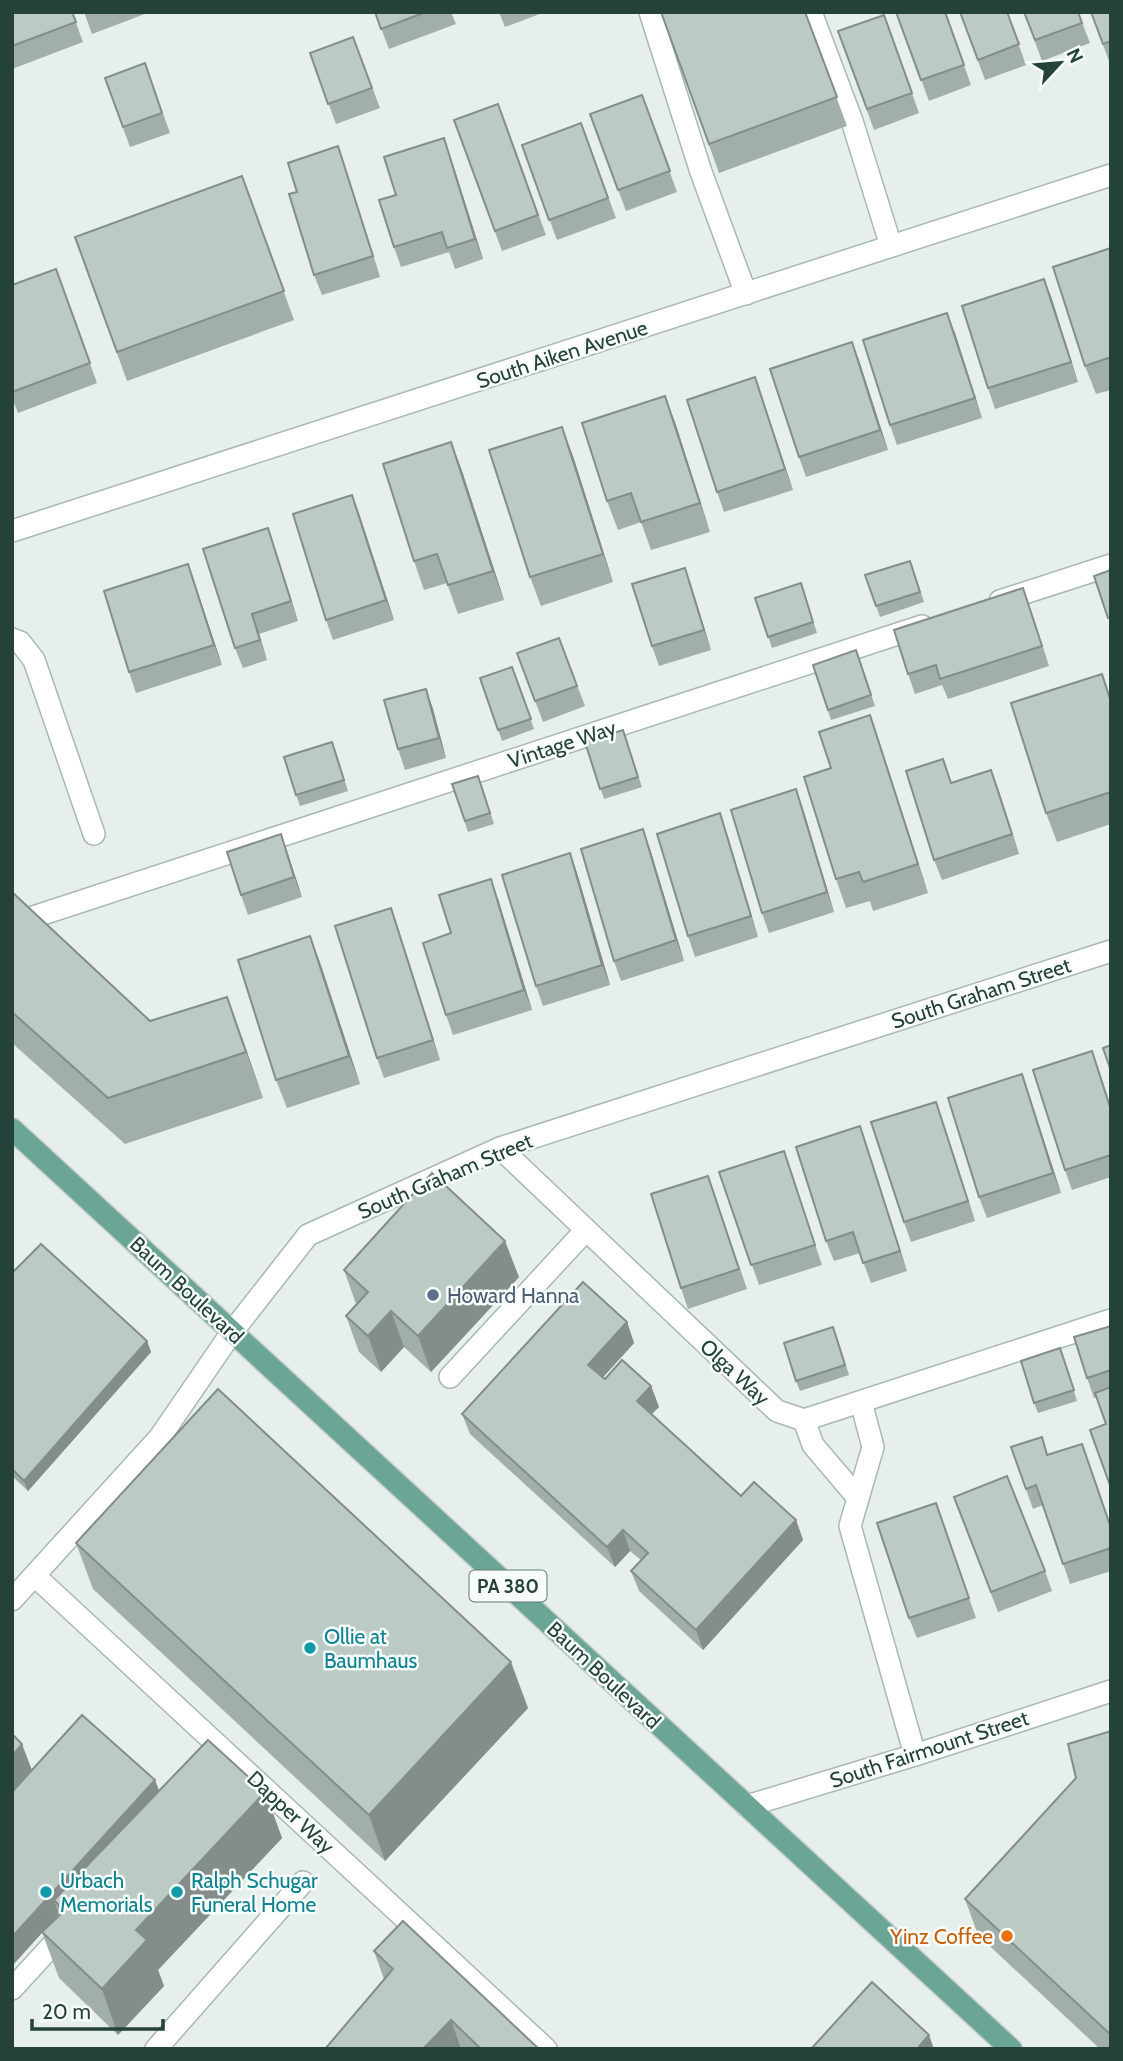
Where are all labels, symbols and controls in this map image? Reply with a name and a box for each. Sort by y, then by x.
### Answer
north arrow [1025,28,1095,98]
text: N [1062,45,1088,67]
street label: South Aiken Avenue [473,315,651,393]
street label: Vintage Way [505,715,620,773]
street label: South Graham Street [888,952,1074,1034]
street label: South Graham Street [354,1128,536,1224]
street label: Baum Boulevard [125,1231,249,1349]
place label: Howard Hanna [447,1283,579,1308]
marker: Howard Hanna [425,1287,441,1303]
street label: Olga Way [695,1334,775,1411]
road number: PA 380 [470,1570,546,1602]
street label: Baum Boulevard [542,1616,666,1734]
place label: Ollie at Baumhaus [324,1624,418,1673]
marker: Ollie at Baumhaus [302,1640,318,1656]
street label: South Fairmount Street [827,1705,1031,1793]
street label: Dapper Way [242,1765,340,1859]
place label: Urbach Memorials [60,1868,153,1917]
place label: Ralph Schugar Funeral Home [191,1868,318,1917]
marker: Urbach Memorials [38,1884,54,1900]
marker: Ralph Schugar Funeral Home [169,1884,185,1900]
place label: Yinz Coffee [889,1924,993,1949]
marker: Yinz Coffee [999,1928,1015,1944]
scale bar [32,1988,163,2032]
text: 20 m [42,1999,91,2024]

